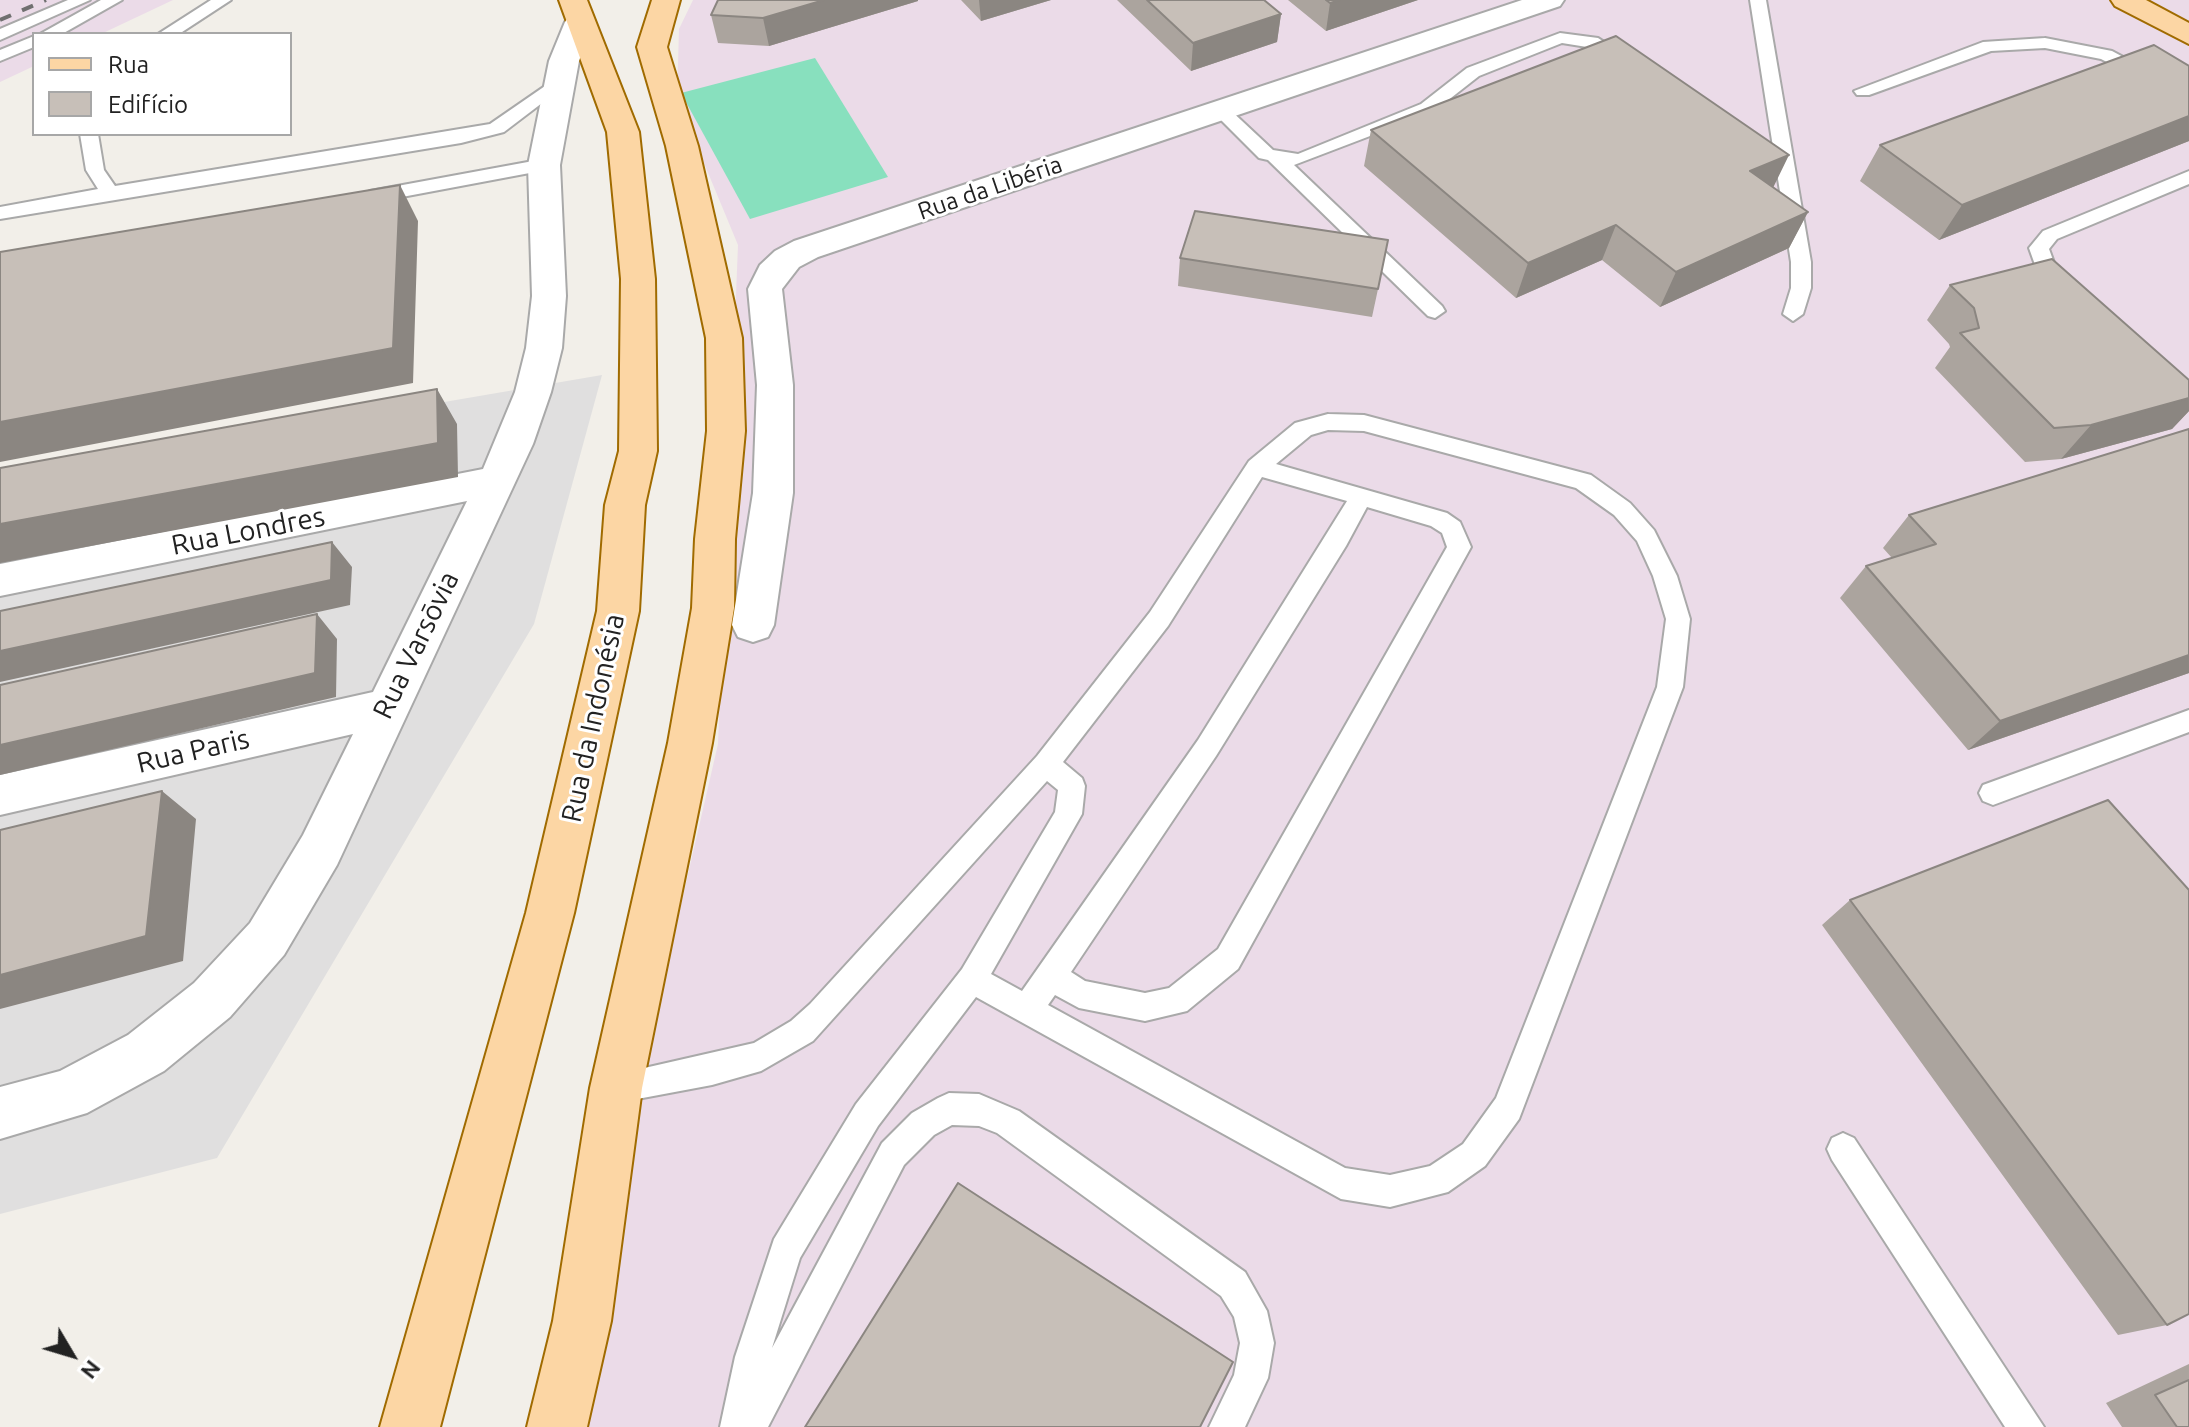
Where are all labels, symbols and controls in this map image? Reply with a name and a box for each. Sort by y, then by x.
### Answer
legend [32,32,292,136]
text: Rua [108,51,149,78]
text: Edifício [108,91,188,118]
street label: Rua da Libéria [914,150,1066,226]
street label: Rua Londres [169,500,327,562]
street label: Rua Varsōvia [366,566,466,724]
street label: Rua da Indonésia [555,611,631,825]
street label: Rua Paris [133,722,253,780]
north arrow [32,1315,112,1395]
text: N [76,1356,106,1384]

